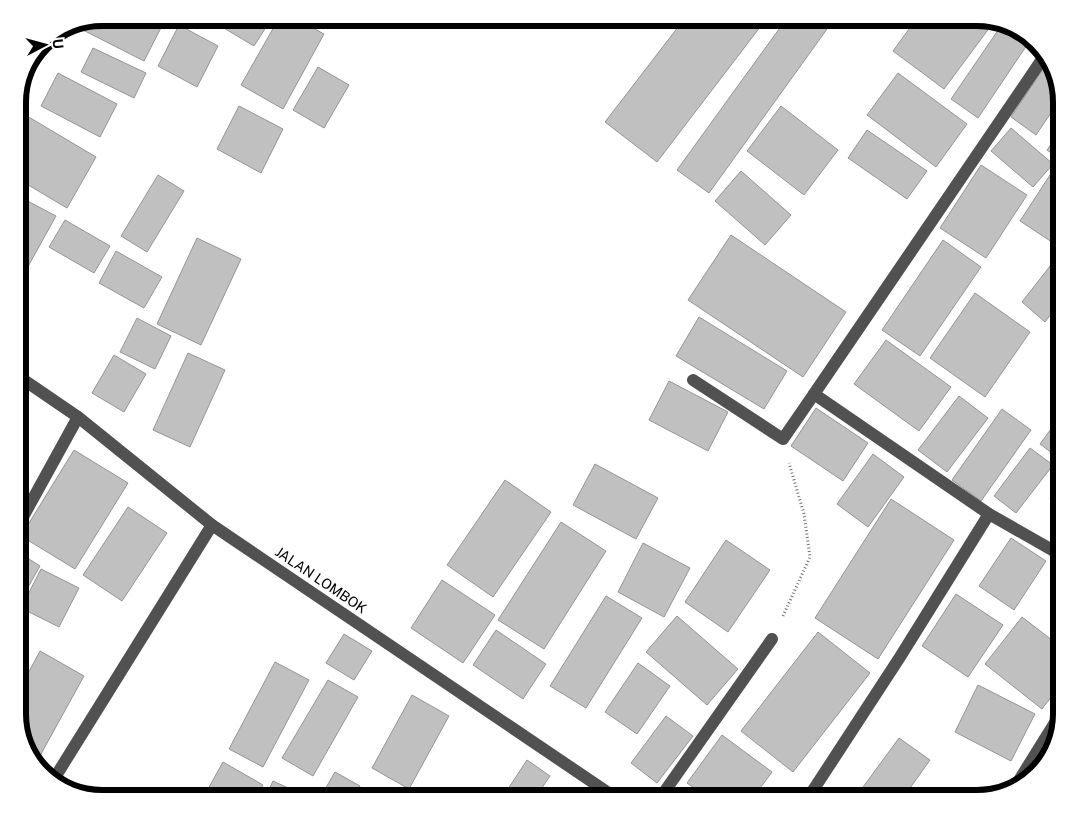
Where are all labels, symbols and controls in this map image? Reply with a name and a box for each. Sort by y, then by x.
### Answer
north arrow [20,20,70,70]
text: U [49,38,66,50]
street label: JALAN LOMBOK [272,544,370,617]

